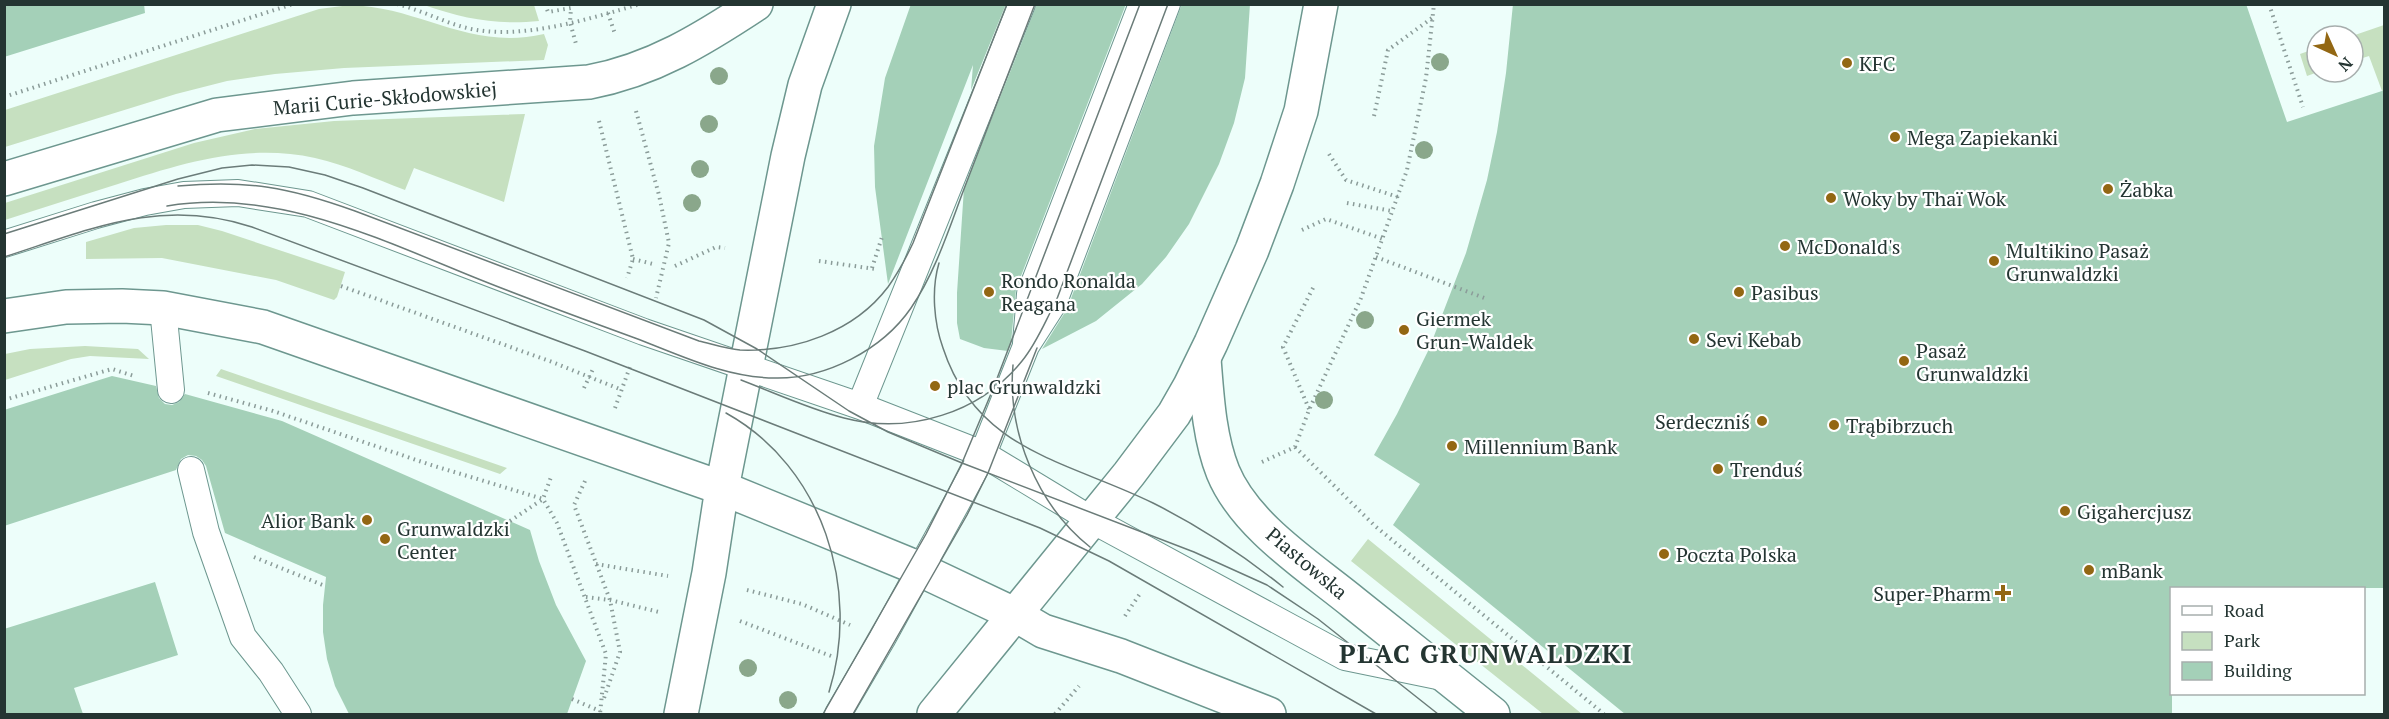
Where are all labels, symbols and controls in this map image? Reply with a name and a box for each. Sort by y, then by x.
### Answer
north arrow [2305,24,2365,84]
place label: KFC [1859,50,1896,77]
text: N [2334,53,2358,77]
marker: KFC [1840,56,1854,70]
street label: Marii Curie-Skłodowskiej [272,75,498,121]
place label: Mega Zapiekanki [1907,124,2058,151]
marker: Mega Zapiekanki [1888,130,1902,144]
place label: Żabka [2120,176,2174,203]
marker: Żabka [2101,182,2115,196]
place label: Woky by Thaï Wok [1843,185,2007,212]
marker: Woky by Thaï Wok [1824,191,1838,205]
place label: McDonald's [1797,233,1901,260]
place label: Multikino Pasaż Grunwaldzki [2006,237,2149,287]
marker: McDonald's [1778,239,1792,253]
marker: Multikino Pasaż Grunwaldzki [1987,254,2001,268]
place label: Rondo Ronalda Reagana [1001,267,1136,317]
place label: Pasibus [1751,279,1819,306]
marker: Rondo Ronalda Reagana [982,285,996,299]
marker: Pasibus [1732,285,1746,299]
place label: Giermek Grun-Waldek [1416,305,1534,355]
marker: Giermek Grun-Waldek [1397,323,1411,337]
place label: Sevi Kebab [1706,326,1801,353]
marker: Sevi Kebab [1687,332,1701,346]
place label: Pasaż Grunwaldzki [1916,337,2029,387]
marker: Pasaż Grunwaldzki [1897,354,1911,368]
place label: plac Grunwaldzki [947,373,1101,400]
marker: plac Grunwaldzki [928,379,942,393]
place label: Serdeczniś [1655,408,1750,435]
place label: Trąbibrzuch [1846,412,1954,439]
marker: Serdeczniś [1755,414,1769,428]
marker: Trąbibrzuch [1827,418,1841,432]
place label: Millennium Bank [1464,433,1618,460]
marker: Millennium Bank [1445,439,1459,453]
place label: Trenduś [1730,456,1803,483]
marker: Trenduś [1711,462,1725,476]
place label: Gigahercjusz [2077,498,2192,525]
marker: Gigahercjusz [2058,504,2072,518]
place label: Alior Bank [261,507,356,534]
marker: Alior Bank [360,513,374,527]
place label: Grunwaldzki Center [397,515,510,565]
street label: Piastowska [1261,521,1353,605]
marker: Grunwaldzki Center [378,532,392,546]
place label: Poczta Polska [1676,541,1797,568]
marker: Poczta Polska [1657,547,1671,561]
place label: mBank [2101,557,2164,584]
marker: mBank [2082,563,2096,577]
place label: Super-Pharm [1873,580,1991,607]
marker: Super-Pharm [1996,586,2010,600]
legend [2170,587,2365,695]
text: Road [2224,598,2264,622]
text: Park [2224,628,2261,652]
district label: PLAC GRUNWALDZKI [1339,636,1633,670]
text: Building [2224,658,2292,682]

